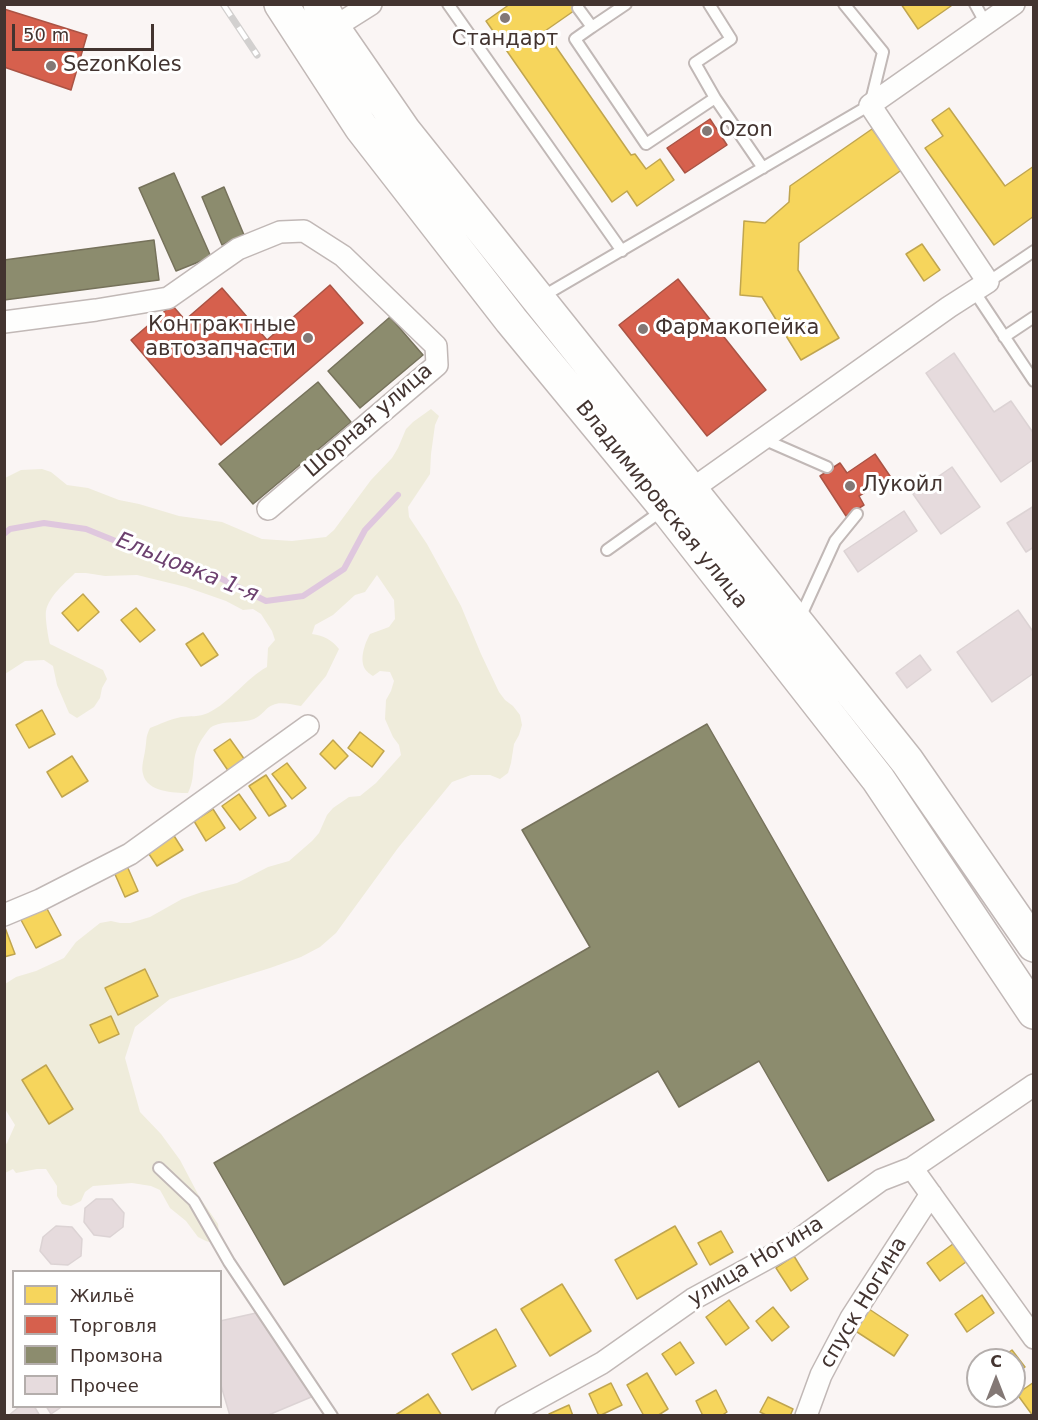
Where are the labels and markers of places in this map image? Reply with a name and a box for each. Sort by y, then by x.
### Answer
marker: Стандарт [498,11,512,25]
place label: Стандарт [452,27,558,53]
place label: SezonKoles [63,53,182,79]
marker: SezonKoles [44,59,58,73]
place label: Ozon [719,118,773,144]
marker: Ozon [700,124,714,138]
place label: Контрактные автозапчасти [145,313,296,363]
place label: Фармакопейка [655,316,819,342]
marker: Фармакопейка [636,322,650,336]
marker: Контрактные автозапчасти [301,331,315,345]
place label: Лукойл [862,473,943,499]
marker: Лукойл [843,479,857,493]

